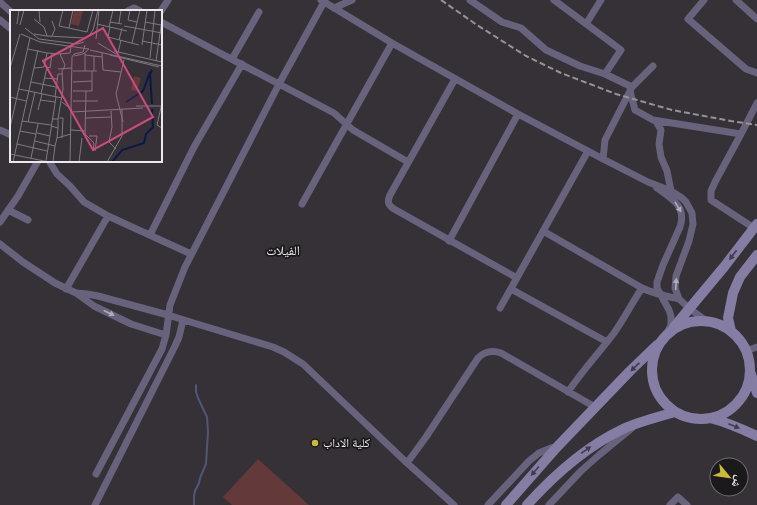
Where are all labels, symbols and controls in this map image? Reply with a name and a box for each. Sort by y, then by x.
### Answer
inset map [10,10,162,162]
one-way arrow [674,201,681,213]
district label: الفيلات [266,243,300,258]
one-way arrow [729,249,737,260]
one-way arrow [672,277,679,290]
one-way arrow [104,310,115,316]
one-way arrow [630,362,640,372]
one-way arrow [728,423,740,429]
place label: كلية الاداب [323,436,370,450]
marker: كلية الاداب [310,438,320,448]
one-way arrow [581,446,592,454]
north arrow [709,457,749,497]
one-way arrow [531,466,540,476]
text: ش [728,473,746,490]

